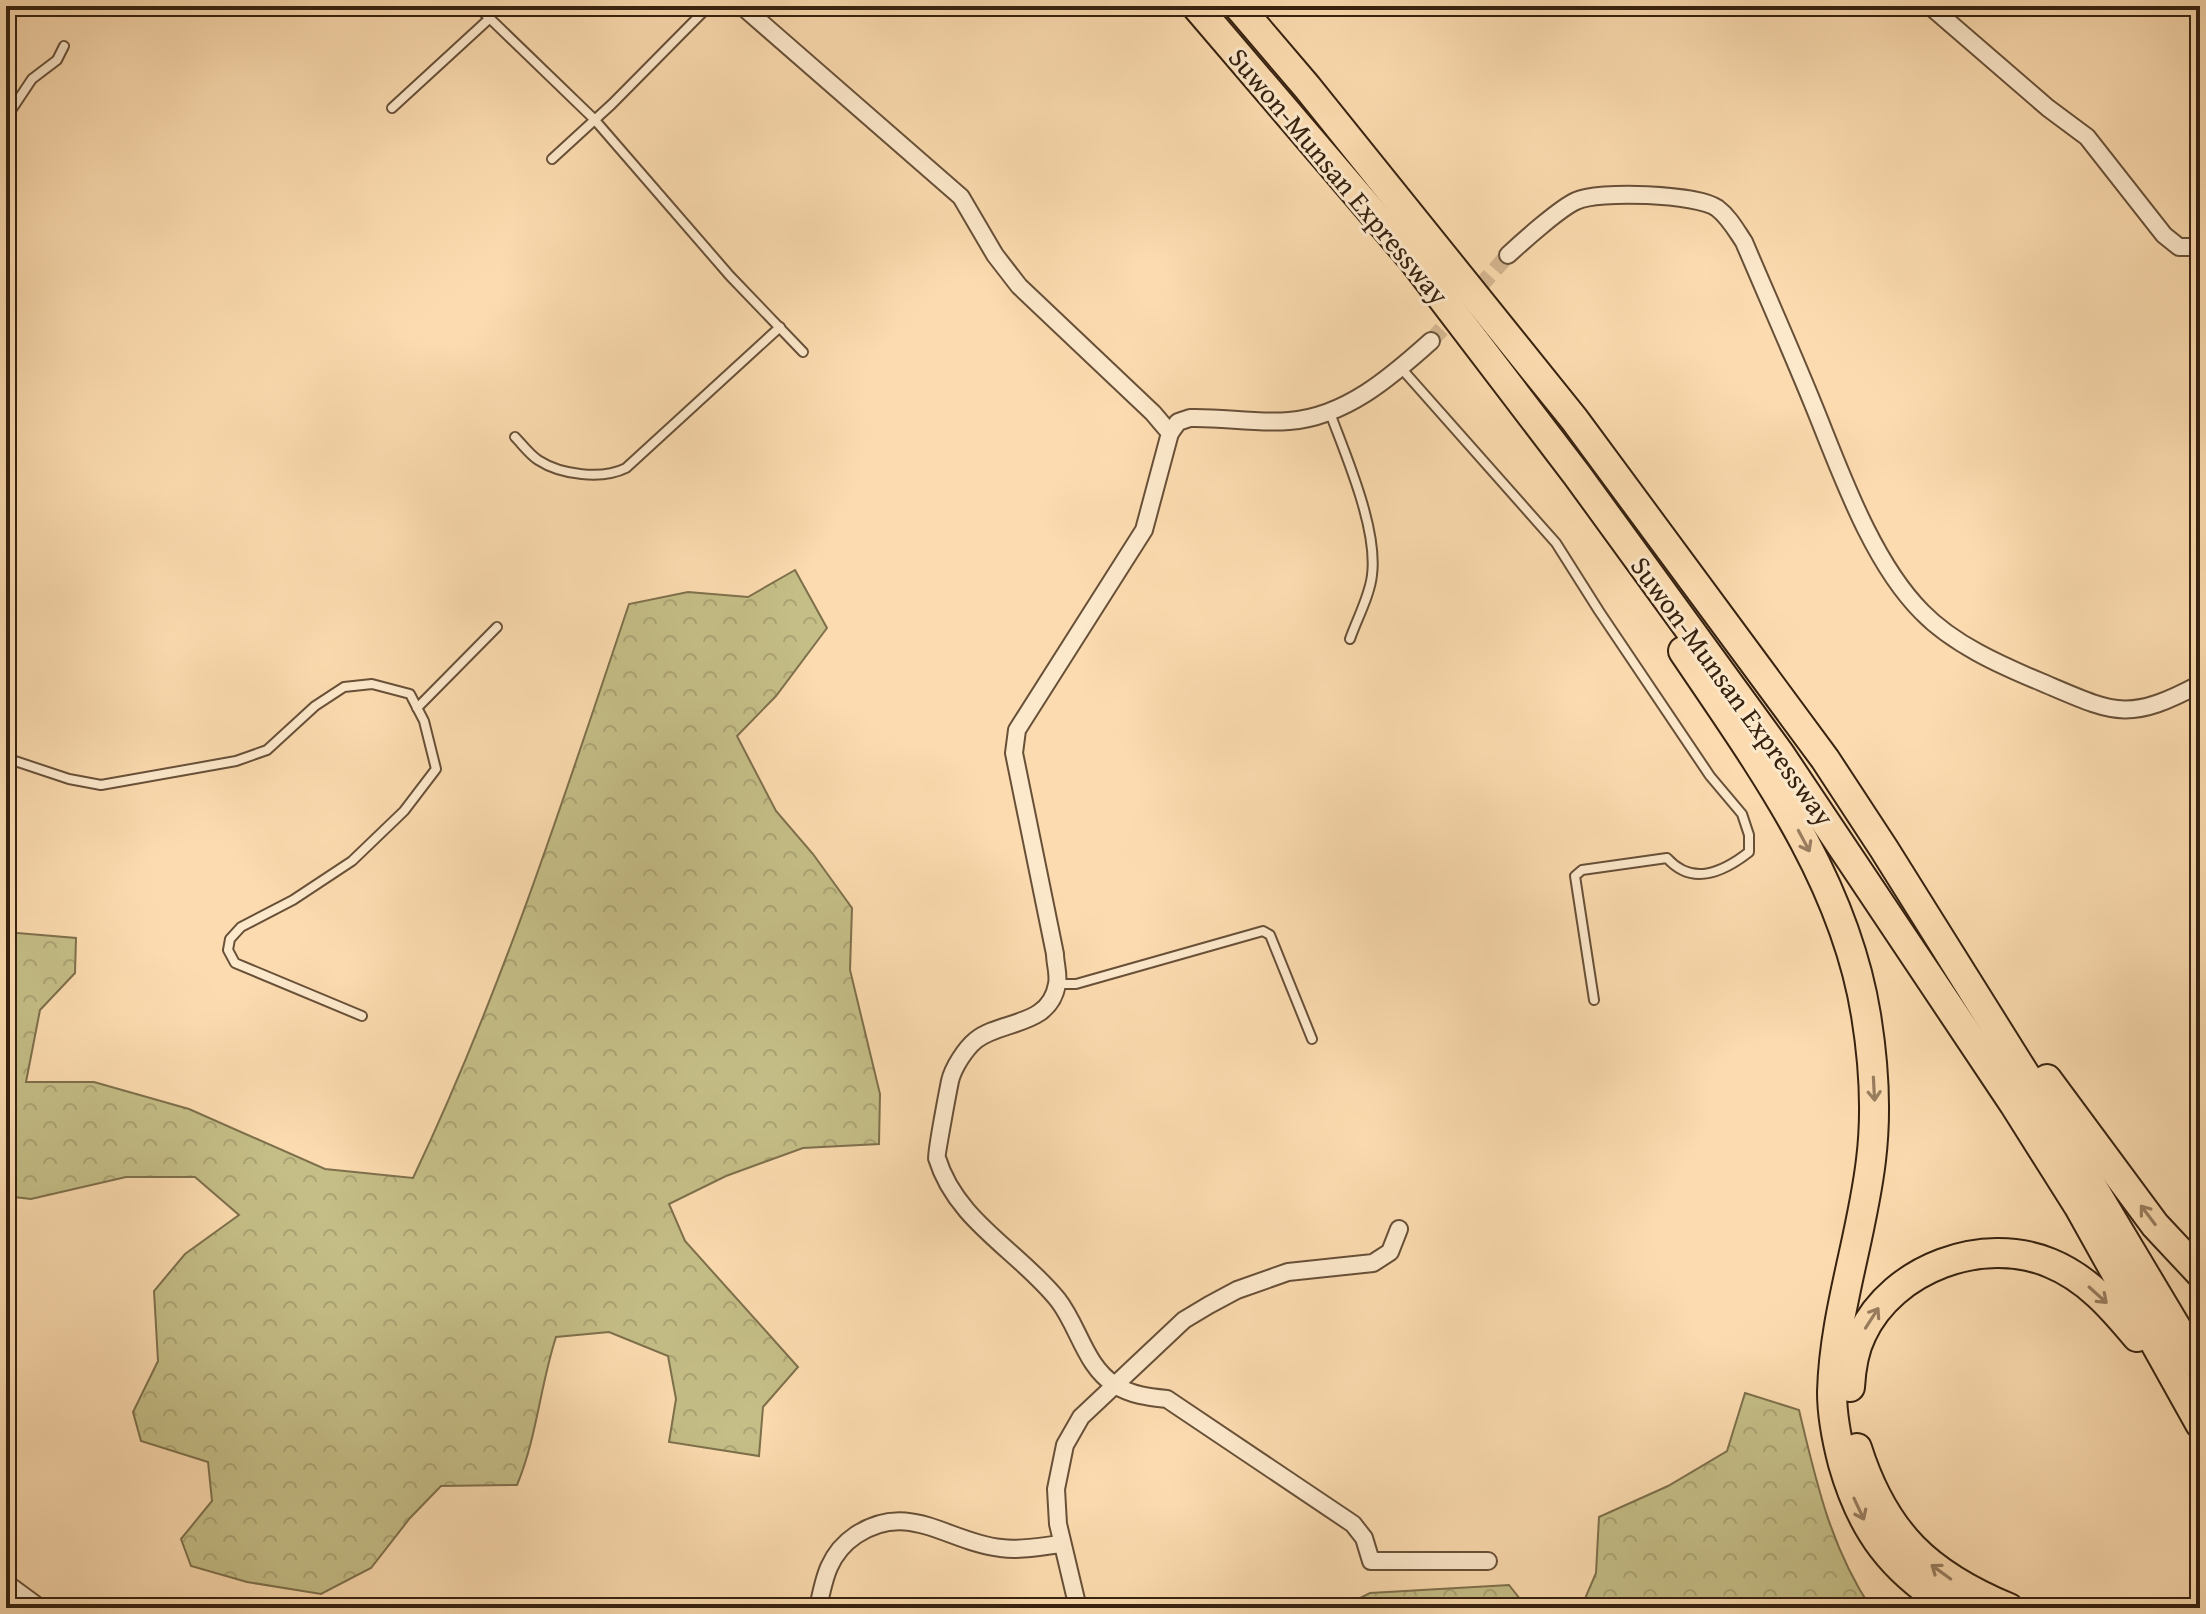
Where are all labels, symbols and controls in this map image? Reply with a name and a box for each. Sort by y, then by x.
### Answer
street label: Suwon-Munsan Expressway [1219,38,1459,313]
street label: Suwon-Munsan Expressway [1621,547,1845,834]
one-way arrow [1797,829,1812,853]
one-way arrow [1867,1075,1882,1102]
one-way arrow [2139,1205,2156,1226]
one-way arrow [2088,1286,2108,1304]
one-way arrow [1863,1308,1880,1330]
one-way arrow [1852,1497,1867,1521]
one-way arrow [1931,1564,1952,1581]

